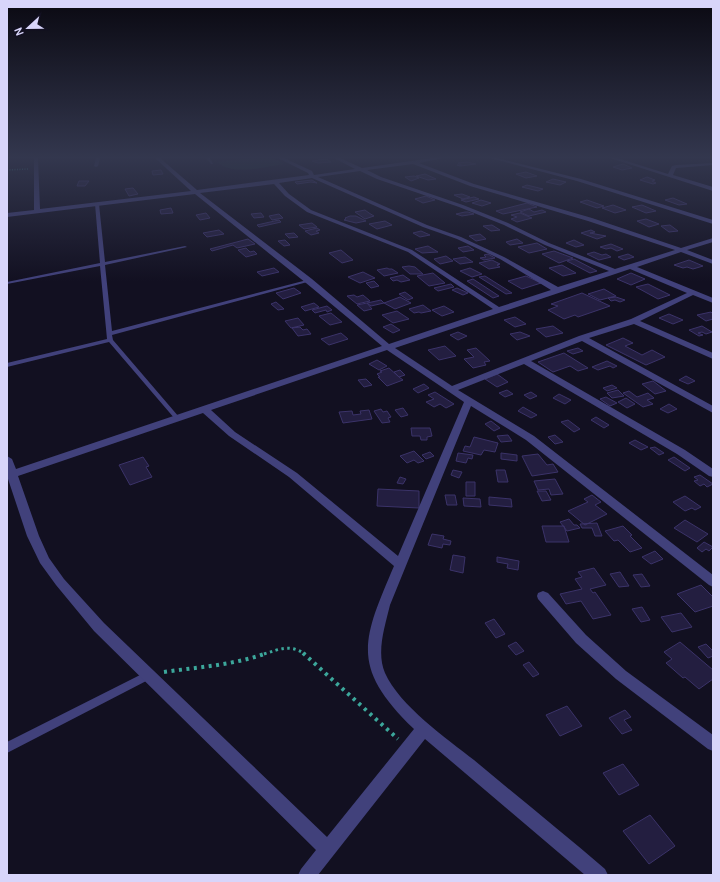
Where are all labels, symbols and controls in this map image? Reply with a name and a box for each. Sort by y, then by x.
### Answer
north arrow [8,8,48,48]
text: N [11,26,27,38]

